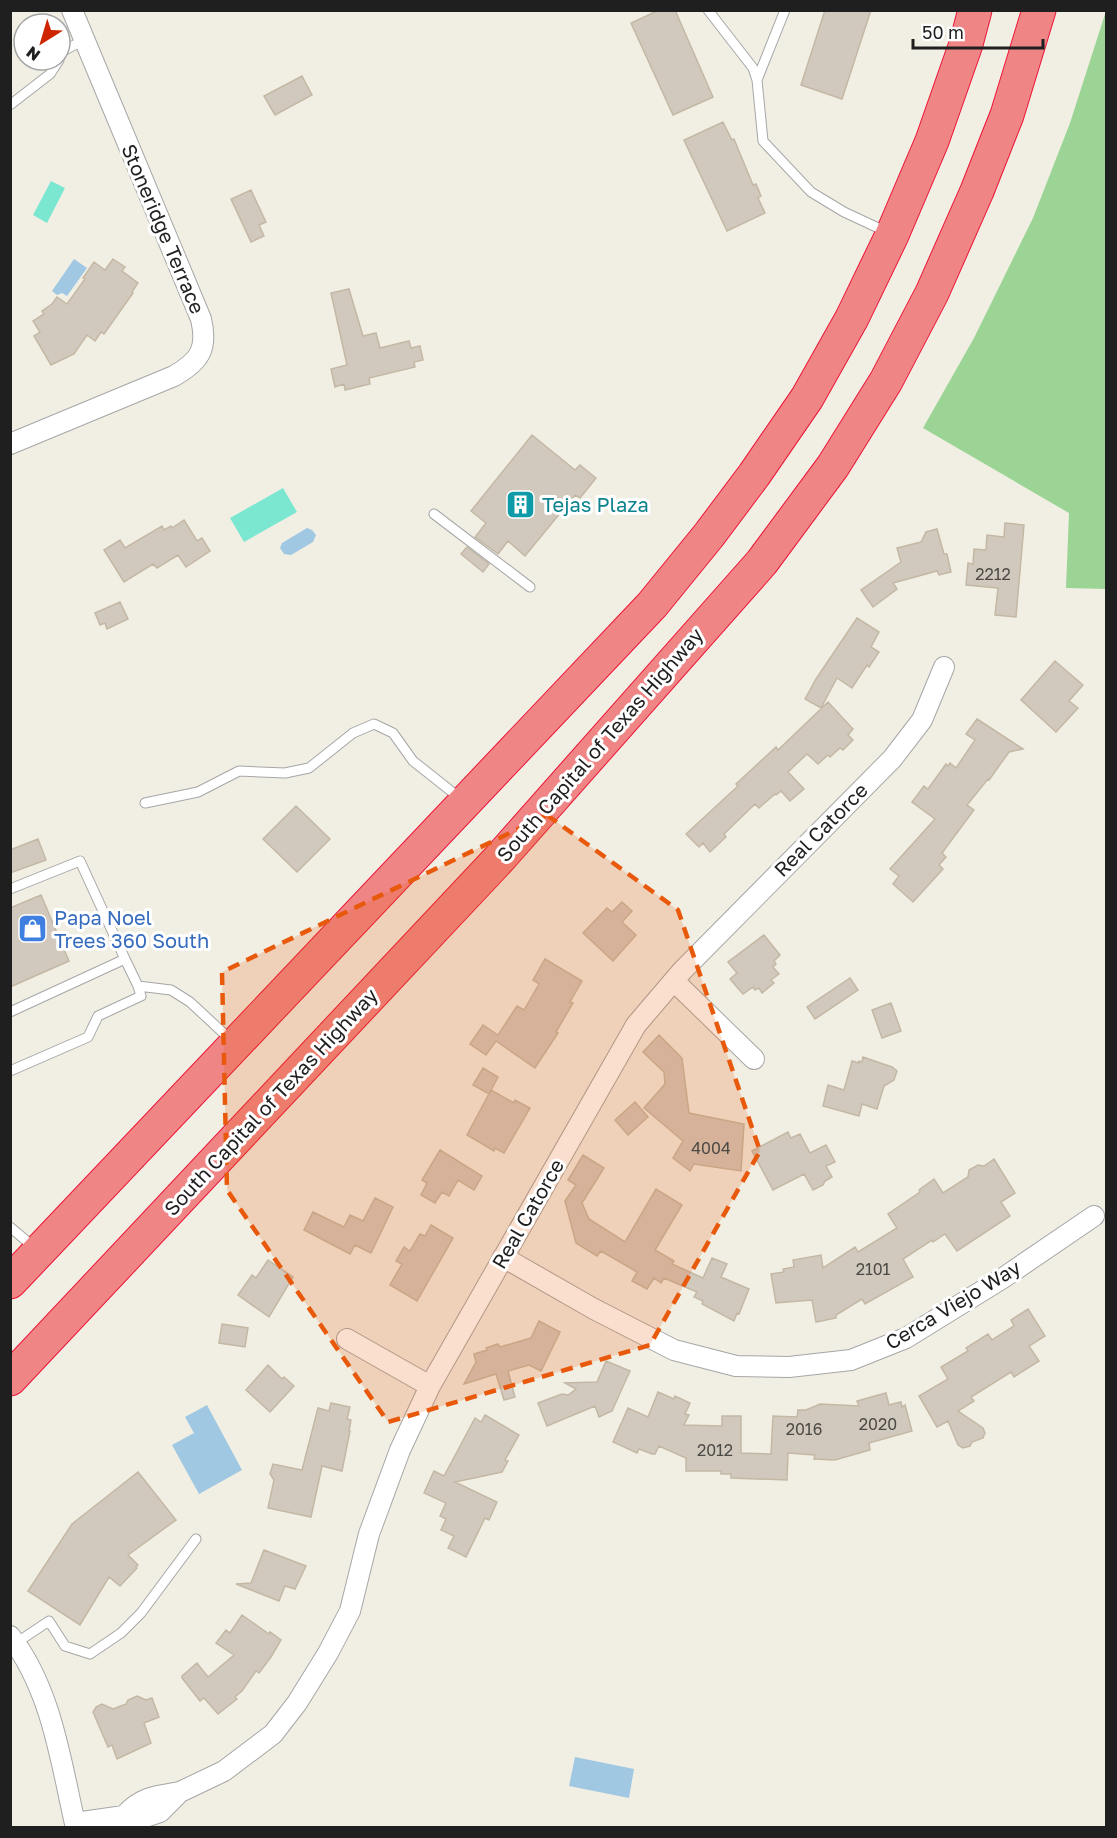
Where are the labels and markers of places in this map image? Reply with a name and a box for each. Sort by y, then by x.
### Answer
building icon: Tejas Plaza [505,489,537,521]
place label: Tejas Plaza [542,492,649,516]
place label: Papa Noel Trees 360 South [54,905,209,952]
shop icon: Papa Noel Trees 360 South [17,913,49,945]

